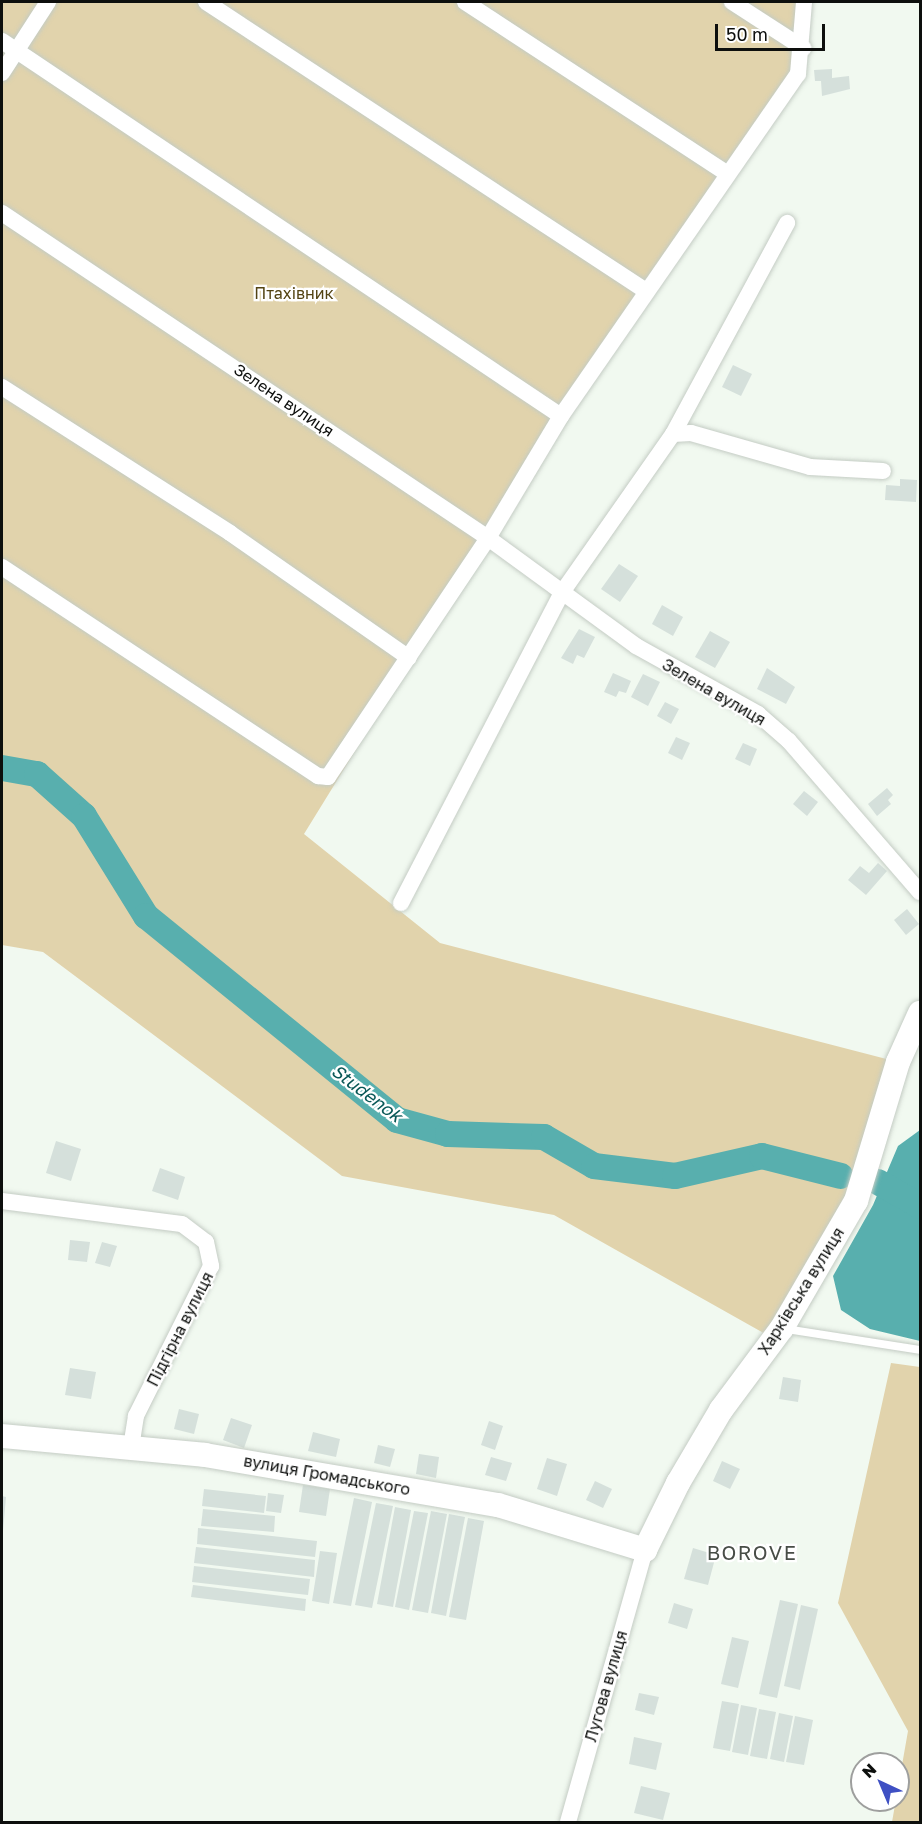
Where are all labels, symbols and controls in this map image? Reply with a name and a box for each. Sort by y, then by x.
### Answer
scale bar [718,12,828,50]
text: 50 m [726,23,768,45]
park label: Птахівник [254,283,334,303]
street label: Зелена вулиця [230,359,338,441]
street label: Зелена вулиця [659,655,769,729]
water label: Studenok [327,1059,407,1127]
street label: Харківська вулиця [754,1224,848,1358]
street label: Підгірна вулиця [143,1269,217,1389]
street label: вулиця Громадського [242,1451,412,1499]
district label: BOROVE [707,1540,797,1564]
street label: Лугова вулиця [581,1628,631,1744]
north arrow [850,1752,910,1812]
text: N [858,1759,880,1782]

